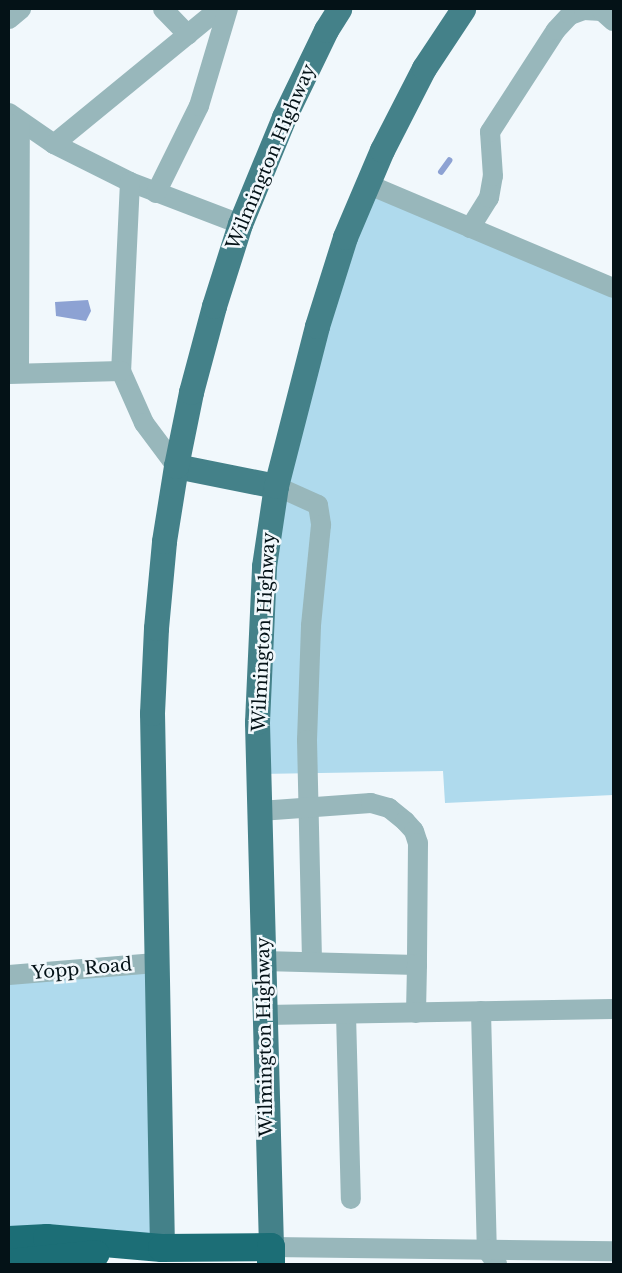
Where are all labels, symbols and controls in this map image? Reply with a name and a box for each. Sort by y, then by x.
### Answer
street label: Wilmington Highway [222,61,320,253]
street label: Wilmington Highway [248,532,280,732]
street label: Wilmington Highway [252,937,278,1137]
street label: Yopp Road [31,954,133,984]

